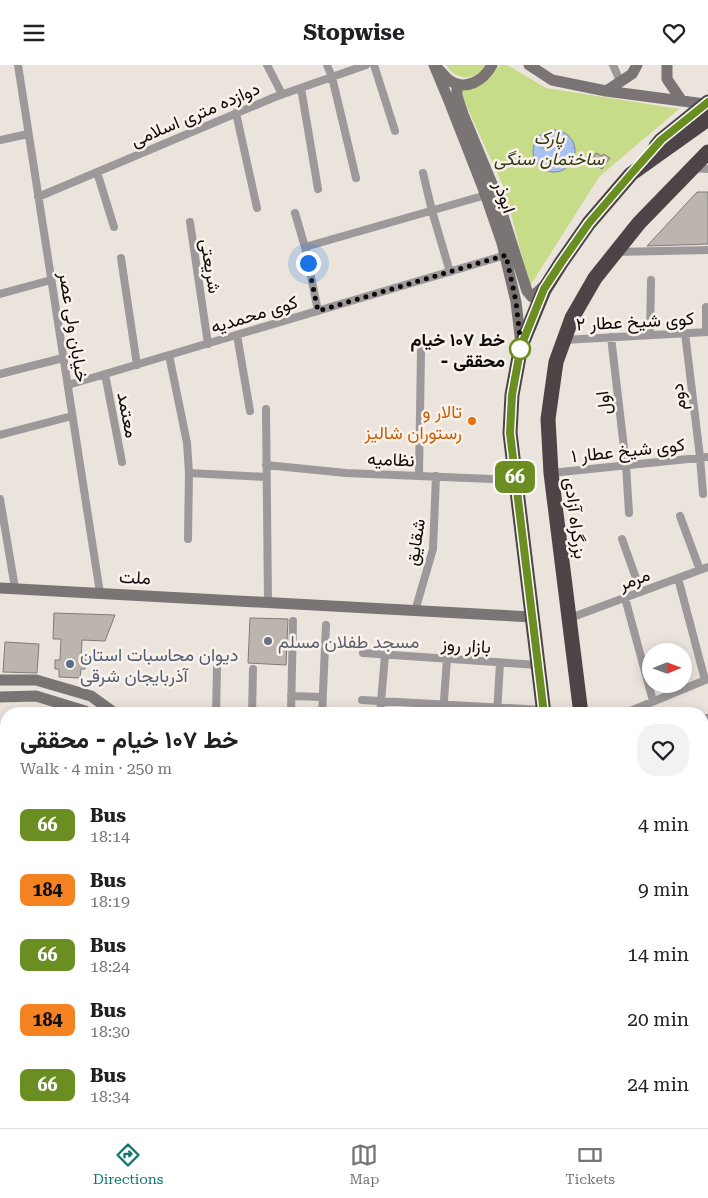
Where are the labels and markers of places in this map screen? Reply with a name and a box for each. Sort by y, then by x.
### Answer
place label: خط ۱۰۷ خیام - محققی [410,329,505,372]
marker: خط ۱۰۷ خیام - محققی [509,338,531,360]
place label: تالار و رستوران شالیز [364,401,462,444]
marker: تالار و رستوران شالیز [466,415,478,427]
place label: مسجد طفلان مسلم [278,631,419,654]
marker: مسجد طفلان مسلم [262,635,274,647]
place label: دیوان محاسبات استان آذربایجان شرقی [80,644,238,687]
marker: دیوان محاسبات استان آذربایجان شرقی [64,658,76,670]

